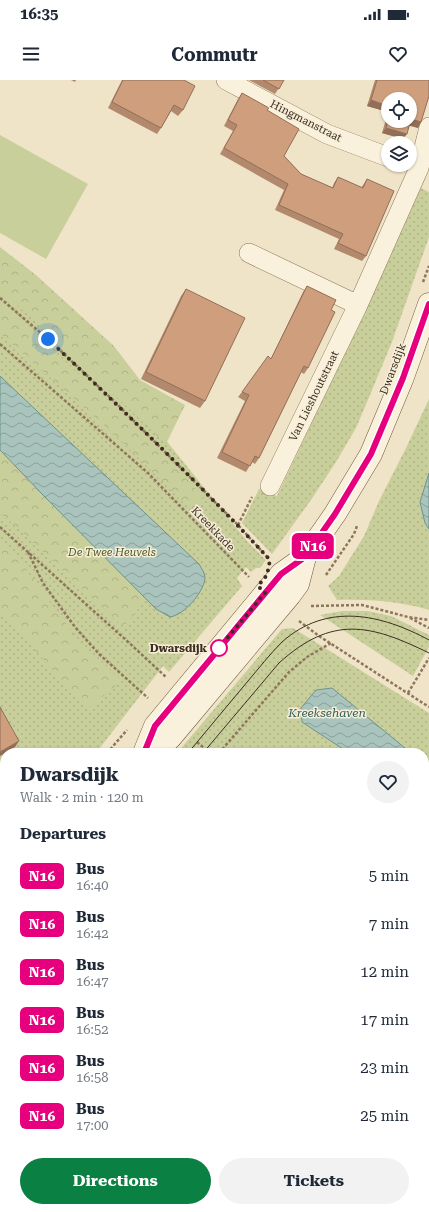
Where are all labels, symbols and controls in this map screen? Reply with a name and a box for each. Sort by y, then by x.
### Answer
text: 16:35 [20,5,58,23]
icon: menu [20,43,42,65]
icon: heart [387,43,409,65]
text: Commutr [171,44,258,65]
map controls [381,92,417,172]
button: locate [381,92,417,128]
street label: Hingmanstraat [268,97,344,145]
button: layers [381,136,417,172]
your location [38,329,58,349]
street label: Dwarsdijk [377,341,409,397]
street label: Van Lieshoutstraat [287,349,341,443]
street label: Kreekkade [189,504,237,554]
line badge: N16 [290,533,336,559]
text: N16 [300,538,326,554]
park label: De Twee Heuvels [67,546,156,559]
marker: Dwarsdijk [210,639,228,657]
place label: Dwarsdijk [150,642,207,655]
water label: Kreeksehaven [287,706,366,720]
button: heart [367,761,409,803]
text: Dwarsdijk [20,763,119,786]
text: Walk · 2 min · 120 m [20,790,144,805]
text: Departures [20,825,106,843]
text: Bus [76,860,104,878]
text: 5 min [369,867,409,885]
text: N16 [29,868,55,884]
text: 16:40 [76,878,108,893]
text: Bus [76,908,104,926]
text: 7 min [369,915,409,933]
text: N16 [29,916,55,932]
text: 16:42 [76,926,108,941]
text: Bus [76,956,104,974]
text: 12 min [360,963,409,981]
text: N16 [29,964,55,980]
text: 16:47 [76,974,108,989]
text: Bus [76,1004,104,1022]
text: 17 min [360,1011,409,1029]
text: N16 [29,1012,55,1028]
text: 16:52 [76,1022,108,1037]
text: Bus [76,1052,104,1070]
text: 23 min [360,1059,409,1077]
text: N16 [29,1060,55,1076]
text: 16:58 [76,1070,108,1085]
text: Bus [76,1100,104,1118]
text: 25 min [360,1107,409,1125]
text: N16 [29,1108,55,1124]
text: 17:00 [76,1118,108,1133]
button: Directions [20,1158,211,1204]
button: Tickets [219,1158,409,1204]

